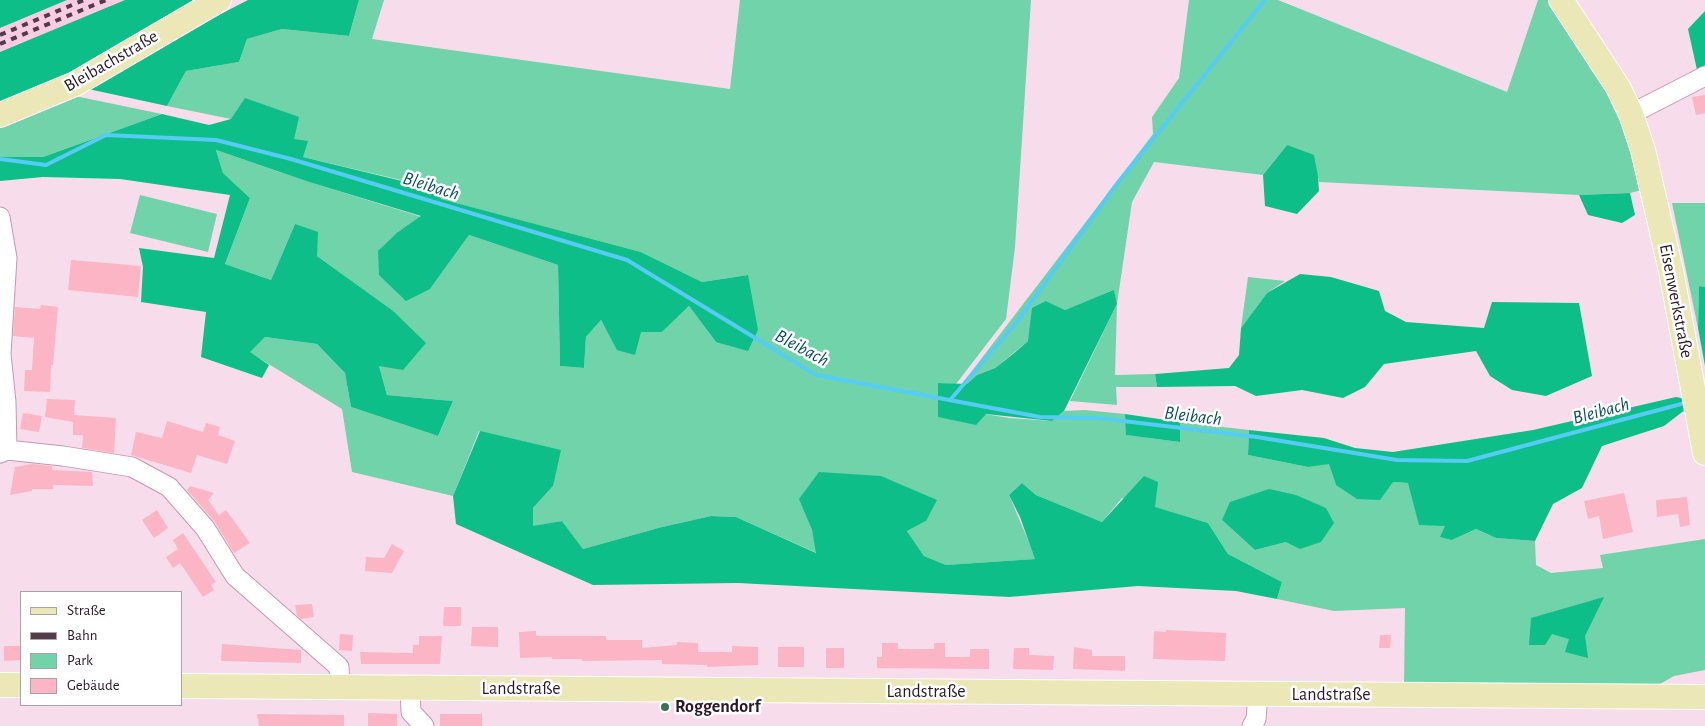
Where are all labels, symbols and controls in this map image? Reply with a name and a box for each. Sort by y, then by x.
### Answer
street label: Bleibachstraße [60,25,162,97]
water label: Bleibach [400,167,462,205]
street label: Eisenwerkstraße [1654,242,1698,360]
water label: Bleibach [771,324,833,372]
water label: Bleibach [1570,393,1632,429]
water label: Bleibach [1163,401,1223,431]
legend [20,591,182,706]
text: Straße [67,603,106,618]
text: Bahn [67,628,97,643]
text: Park [67,653,93,668]
text: Gebäude [67,678,120,693]
street label: Landstraße [482,678,560,700]
street label: Landstraße [887,681,965,703]
street label: Landstraße [1292,684,1370,706]
place label: Roggendorf [675,696,760,718]
marker: Roggendorf [659,701,671,713]

